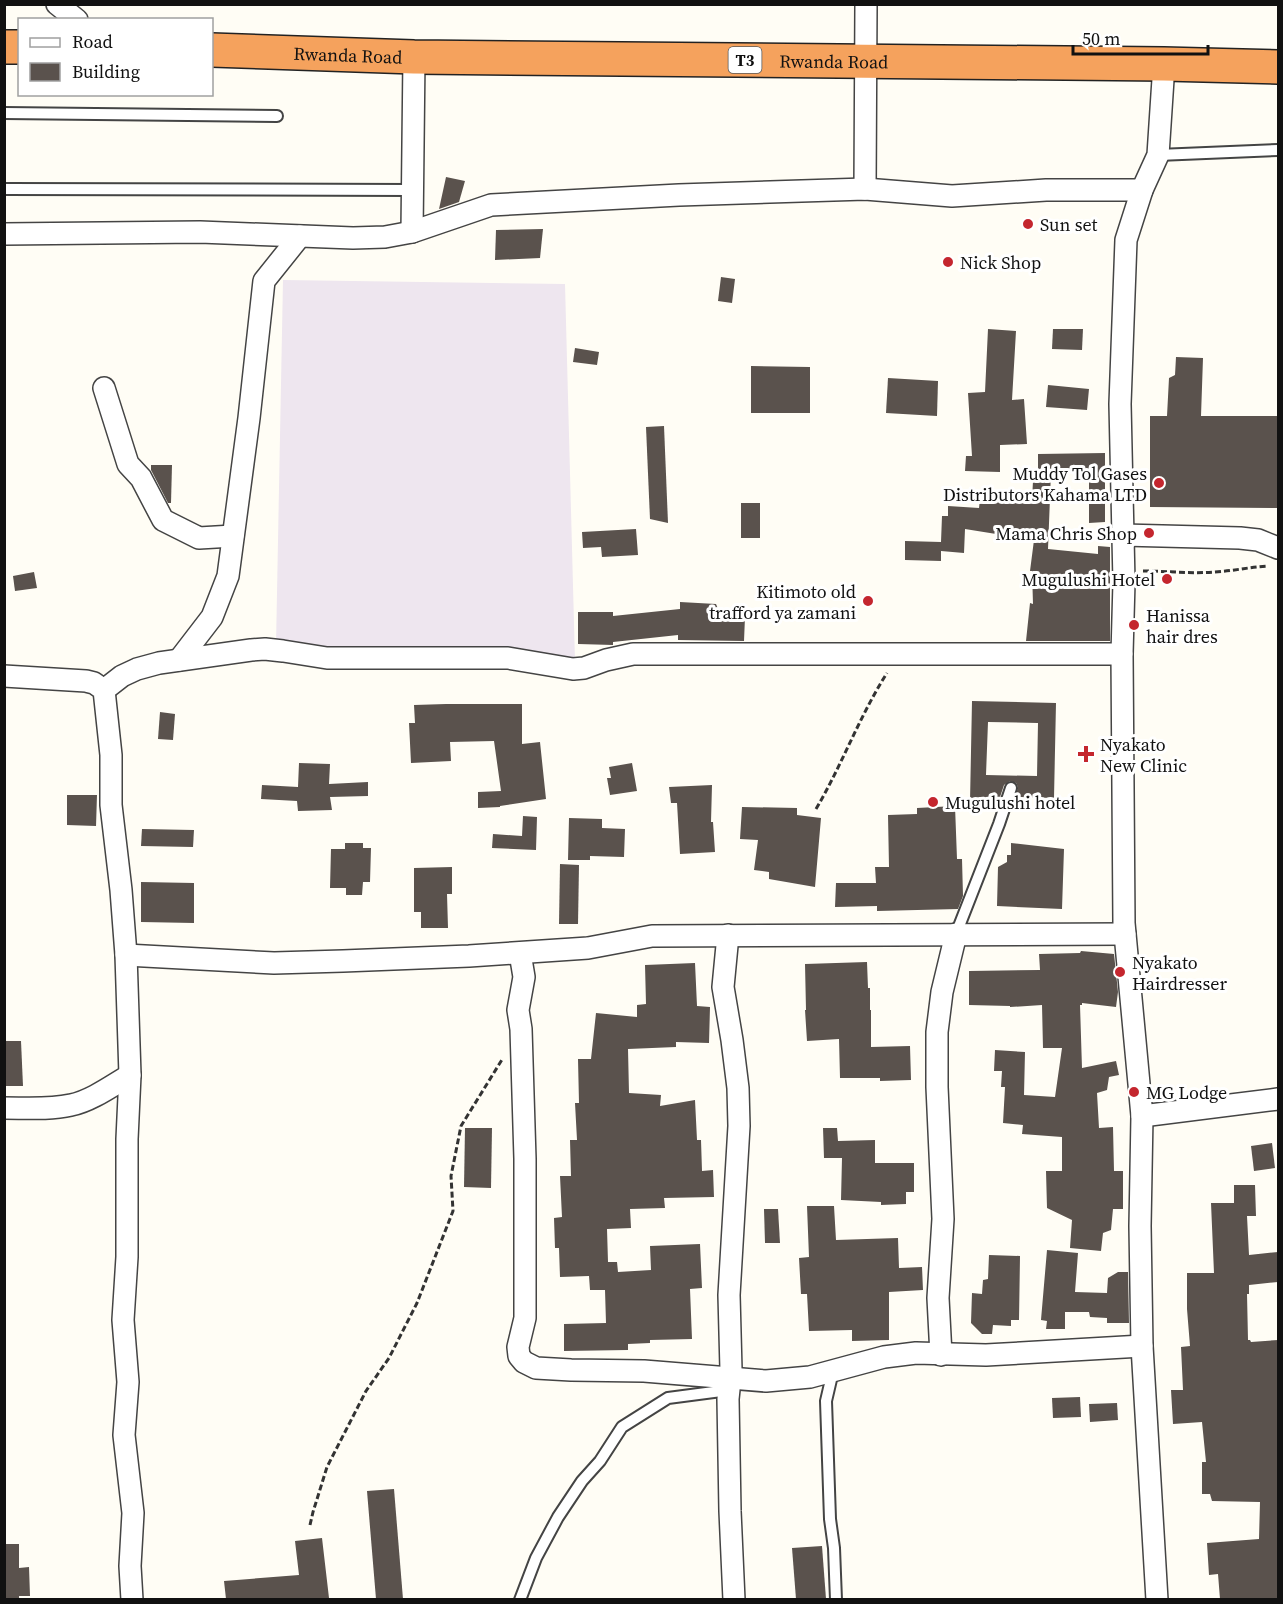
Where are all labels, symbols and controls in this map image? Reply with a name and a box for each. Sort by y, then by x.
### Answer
legend [18,18,213,96]
scale bar [1073,18,1208,56]
text: 50 m [1082,26,1120,51]
text: Road [72,29,113,54]
street label: Rwanda Road [293,40,403,69]
road number: T3 [728,47,762,73]
street label: Rwanda Road [779,48,889,74]
text: Building [72,59,140,84]
place label: Sun set [1040,212,1098,237]
marker: Sun set [1021,217,1035,231]
place label: Nick Shop [960,250,1041,275]
marker: Nick Shop [941,255,955,269]
place label: Muddy Tol Gases Distributors Kahama LTD [943,461,1147,507]
marker: Muddy Tol Gases Distributors Kahama LTD [1152,476,1166,490]
place label: Mama Chris Shop [995,521,1137,546]
marker: Mama Chris Shop [1142,526,1156,540]
place label: Mugulushi Hotel [1022,567,1155,592]
marker: Mugulushi Hotel [1160,572,1174,586]
place label: Kitimoto old trafford ya zamani [709,579,856,625]
marker: Kitimoto old trafford ya zamani [861,594,875,608]
place label: Hanissa hair dres [1146,603,1218,649]
marker: Hanissa hair dres [1127,618,1141,632]
place label: Nyakato New Clinic [1100,732,1187,778]
marker: Nyakato New Clinic [1077,745,1095,763]
place label: Mugulushi hotel [945,790,1075,815]
marker: Mugulushi hotel [926,795,940,809]
place label: Nyakato Hairdresser [1132,950,1227,996]
marker: Nyakato Hairdresser [1113,965,1127,979]
place label: MG Lodge [1146,1080,1227,1105]
marker: MG Lodge [1127,1085,1141,1099]

